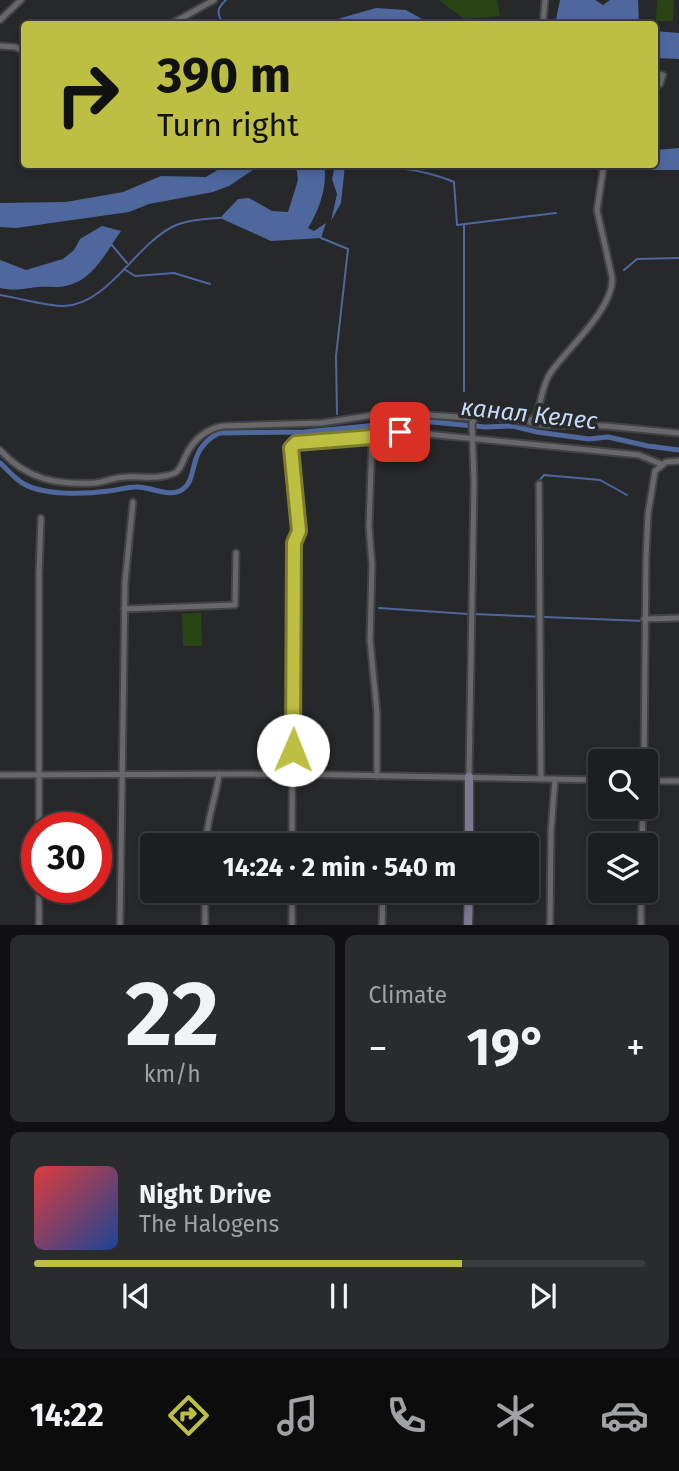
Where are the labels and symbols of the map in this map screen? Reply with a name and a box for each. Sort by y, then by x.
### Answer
water label: канал Келес [459,393,599,435]
pin [370,402,430,462]
position arrow [256,713,330,787]
speed limit sign: 30 [21,812,112,903]

